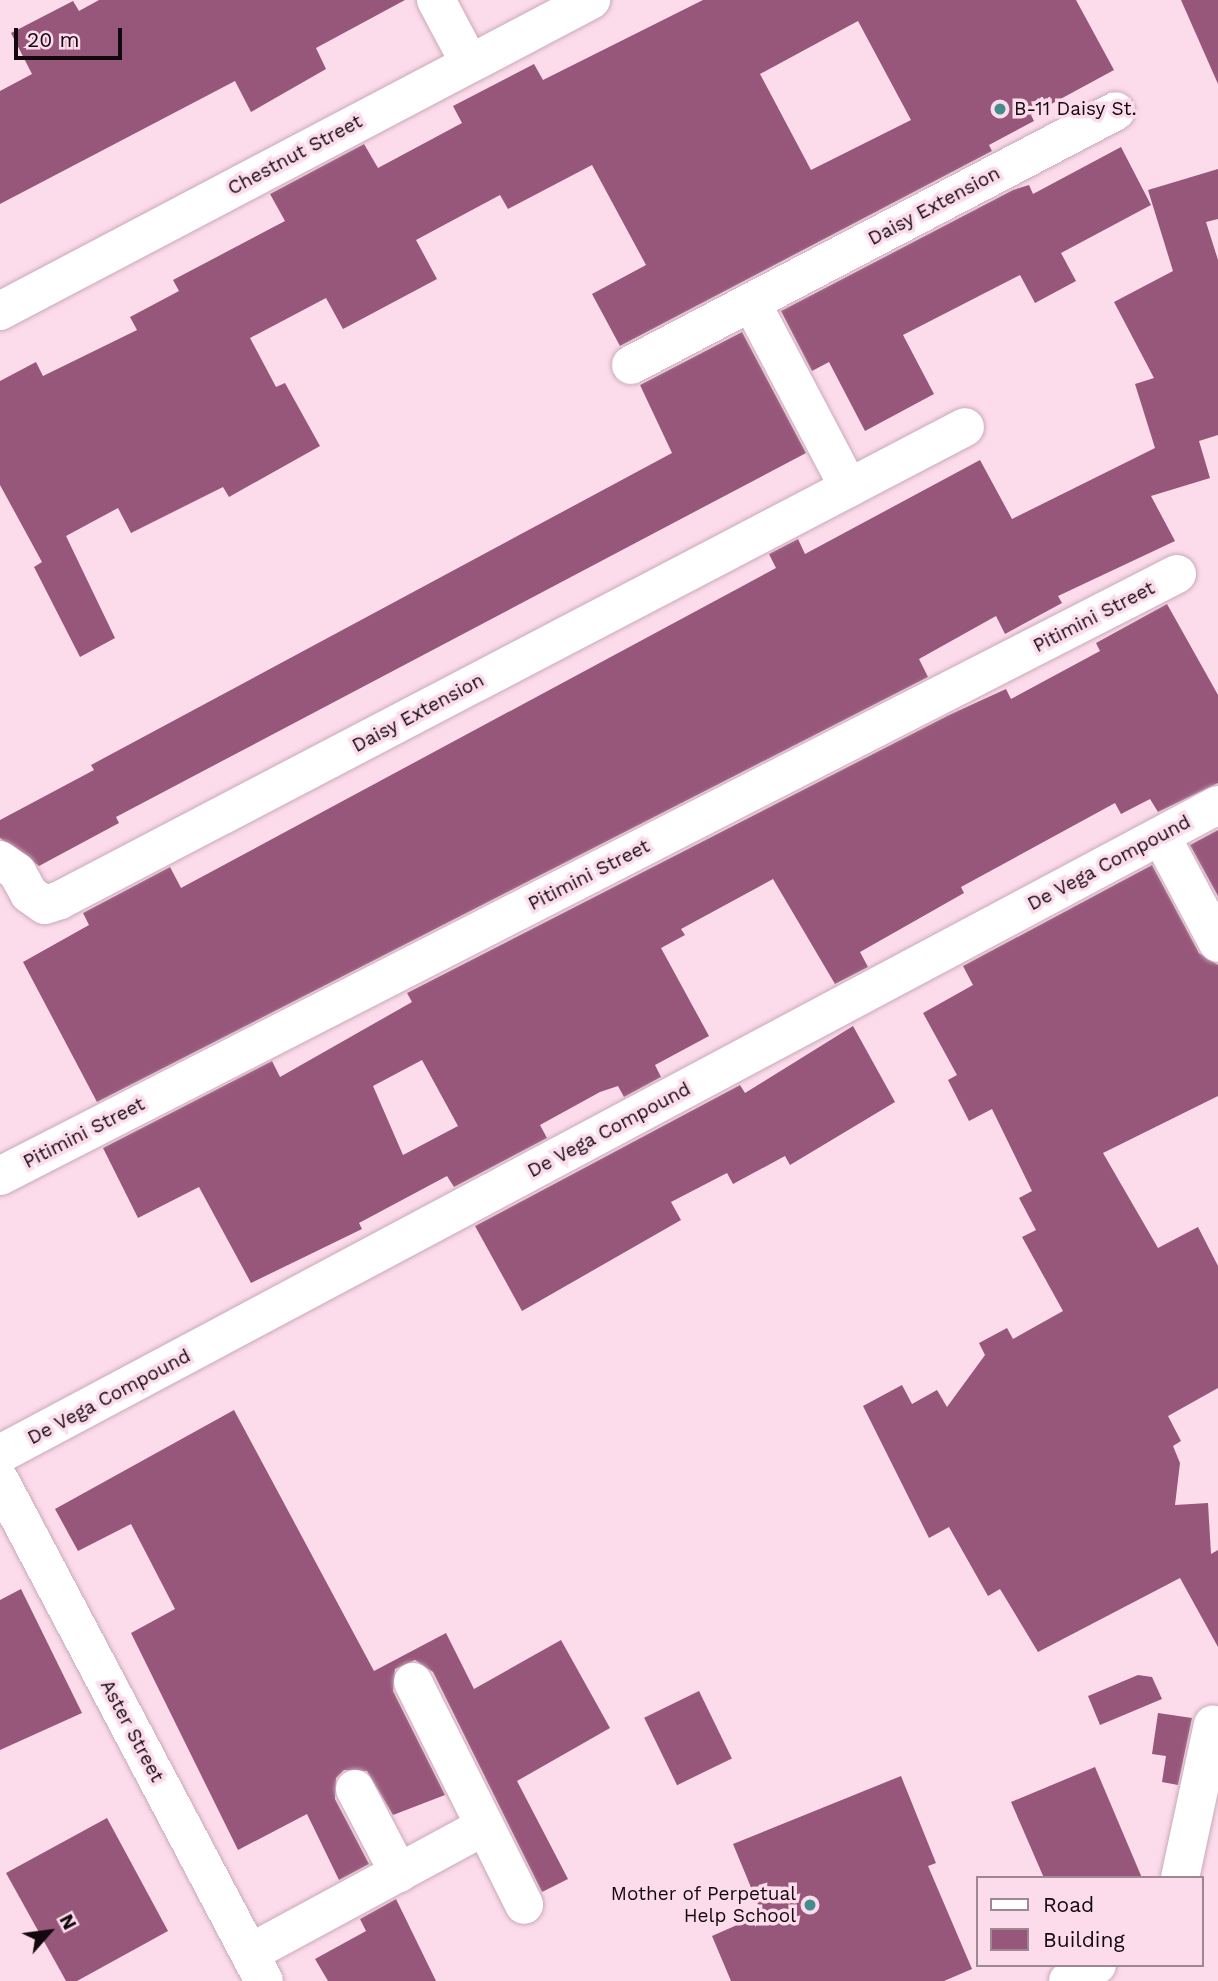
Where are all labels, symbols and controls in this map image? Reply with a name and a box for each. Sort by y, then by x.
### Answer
scale bar [18,14,126,58]
text: 20 m [27,27,79,52]
place label: B-11 Daisy St. [1014,98,1137,120]
marker: B-11 Daisy St. [992,101,1008,117]
street label: Chestnut Street [224,110,366,200]
street label: Daisy Extension [864,162,1004,250]
street label: Pitimini Street [1029,577,1159,657]
street label: Daisy Extension [348,669,488,757]
street label: De Vega Compound [1023,810,1195,916]
street label: Pitimini Street [524,835,654,915]
street label: De Vega Compound [523,1077,695,1183]
street label: Pitimini Street [19,1093,149,1173]
street label: De Vega Compound [23,1344,195,1450]
street label: Aster Street [95,1676,169,1786]
legend [976,1876,1204,1967]
place label: Mother of Perpetual Help School [610,1883,796,1927]
text: Road [1043,1892,1094,1917]
north arrow [14,1897,84,1967]
marker: Mother of Perpetual Help School [802,1897,818,1913]
text: N [55,1910,81,1934]
text: Building [1043,1927,1125,1952]

